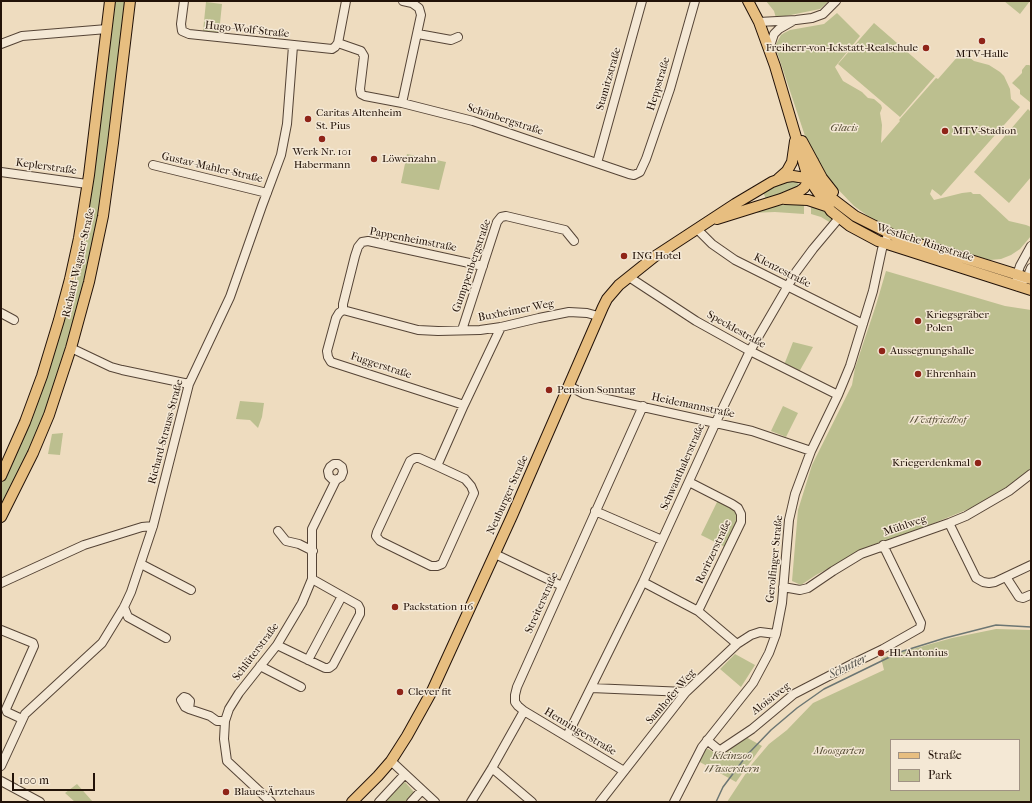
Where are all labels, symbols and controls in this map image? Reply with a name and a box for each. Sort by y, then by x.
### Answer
street label: Hugo-Wolf-Straße [204,19,290,41]
marker: MTV-Halle [977,36,987,46]
place label: Freiherr-von-Ickstatt-Realschule [766,41,918,55]
marker: Freiherr-von-Ickstatt-Realschule [921,43,931,53]
street label: Stamitzstraße [594,46,624,112]
place label: MTV-Halle [956,47,1008,61]
street label: Heppstraße [645,56,673,112]
street label: Schönbergstraße [465,101,545,139]
place label: Caritas Altenheim St. Pius [316,106,402,132]
marker: Caritas Altenheim St. Pius [303,114,313,124]
park label: Glacis [830,121,858,135]
place label: MTV-Stadion [953,124,1016,138]
marker: MTV-Stadion [940,126,950,136]
marker: Werk Nr. 101 Habermann [317,134,327,144]
place label: Werk Nr. 101 Habermann [293,145,351,171]
street label: Gustav-Mahler-Straße [160,150,264,186]
place label: Löwenzahn [382,152,436,166]
marker: Löwenzahn [369,154,379,164]
street label: Keplerstraße [15,156,77,178]
street label: Richard-Wagner-Straße [60,207,98,319]
street label: Gumppenbergstraße [450,218,494,314]
street label: Westliche Ringstraße [875,221,975,265]
street label: Pappenheimstraße [368,225,458,255]
place label: ING Hotel [632,249,681,263]
marker: ING Hotel [619,251,629,261]
street label: Klenzestraße [751,251,813,291]
street label: Buxheimer Weg [477,297,555,325]
street label: Specklestraße [704,308,768,352]
place label: Kriegsgräber Polen [926,308,989,334]
marker: Kriegsgräber Polen [913,316,923,326]
place label: Aussegnungshalle [890,344,974,358]
marker: Aussegnungshalle [877,346,887,356]
street label: Fuggerstraße [349,350,413,382]
place label: Ehrenhain [926,367,976,381]
marker: Ehrenhain [913,369,923,379]
street label: Richard-Strauss-Straße [146,378,186,486]
place label: Pension Sonntag [557,383,635,397]
marker: Pension Sonntag [544,385,554,395]
street label: Heidemannstraße [650,391,736,421]
park label: Westfriedhof [910,413,966,427]
street label: Schwanthalerstraße [658,422,708,512]
street label: Neuburger Straße [485,453,531,537]
place label: Kriegerdenkmal [892,456,970,470]
marker: Kriegerdenkmal [973,458,983,468]
street label: Mühlweg [882,513,928,539]
street label: Gerolfinger Straße [764,515,786,603]
street label: Roritzerstraße [693,518,735,586]
street label: Streiterstraße [523,570,561,636]
place label: Packstation 116 [403,600,473,614]
marker: Packstation 116 [390,602,400,612]
street label: Schlüterstraße [230,620,282,684]
place label: Hl. Antonius [889,646,948,660]
marker: Hl. Antonius [876,648,886,658]
water label: Schutter [827,652,869,682]
street label: Samhofer Weg [643,667,699,727]
street label: Aloisiweg [749,680,793,718]
place label: Clever fit [408,685,452,699]
marker: Clever fit [395,687,405,697]
street label: Henningerstraße [542,705,618,759]
legend [890,739,1020,791]
park label: Moosgarten [813,744,865,758]
text: Straße [928,748,962,762]
park label: Kleinzoo Wasserstern [704,749,760,775]
scale bar [14,765,97,791]
text: Park [928,768,952,782]
text: 100 m [19,773,49,787]
place label: Blaues Ärztehaus [234,785,315,799]
marker: Blaues Ärztehaus [221,787,231,797]

